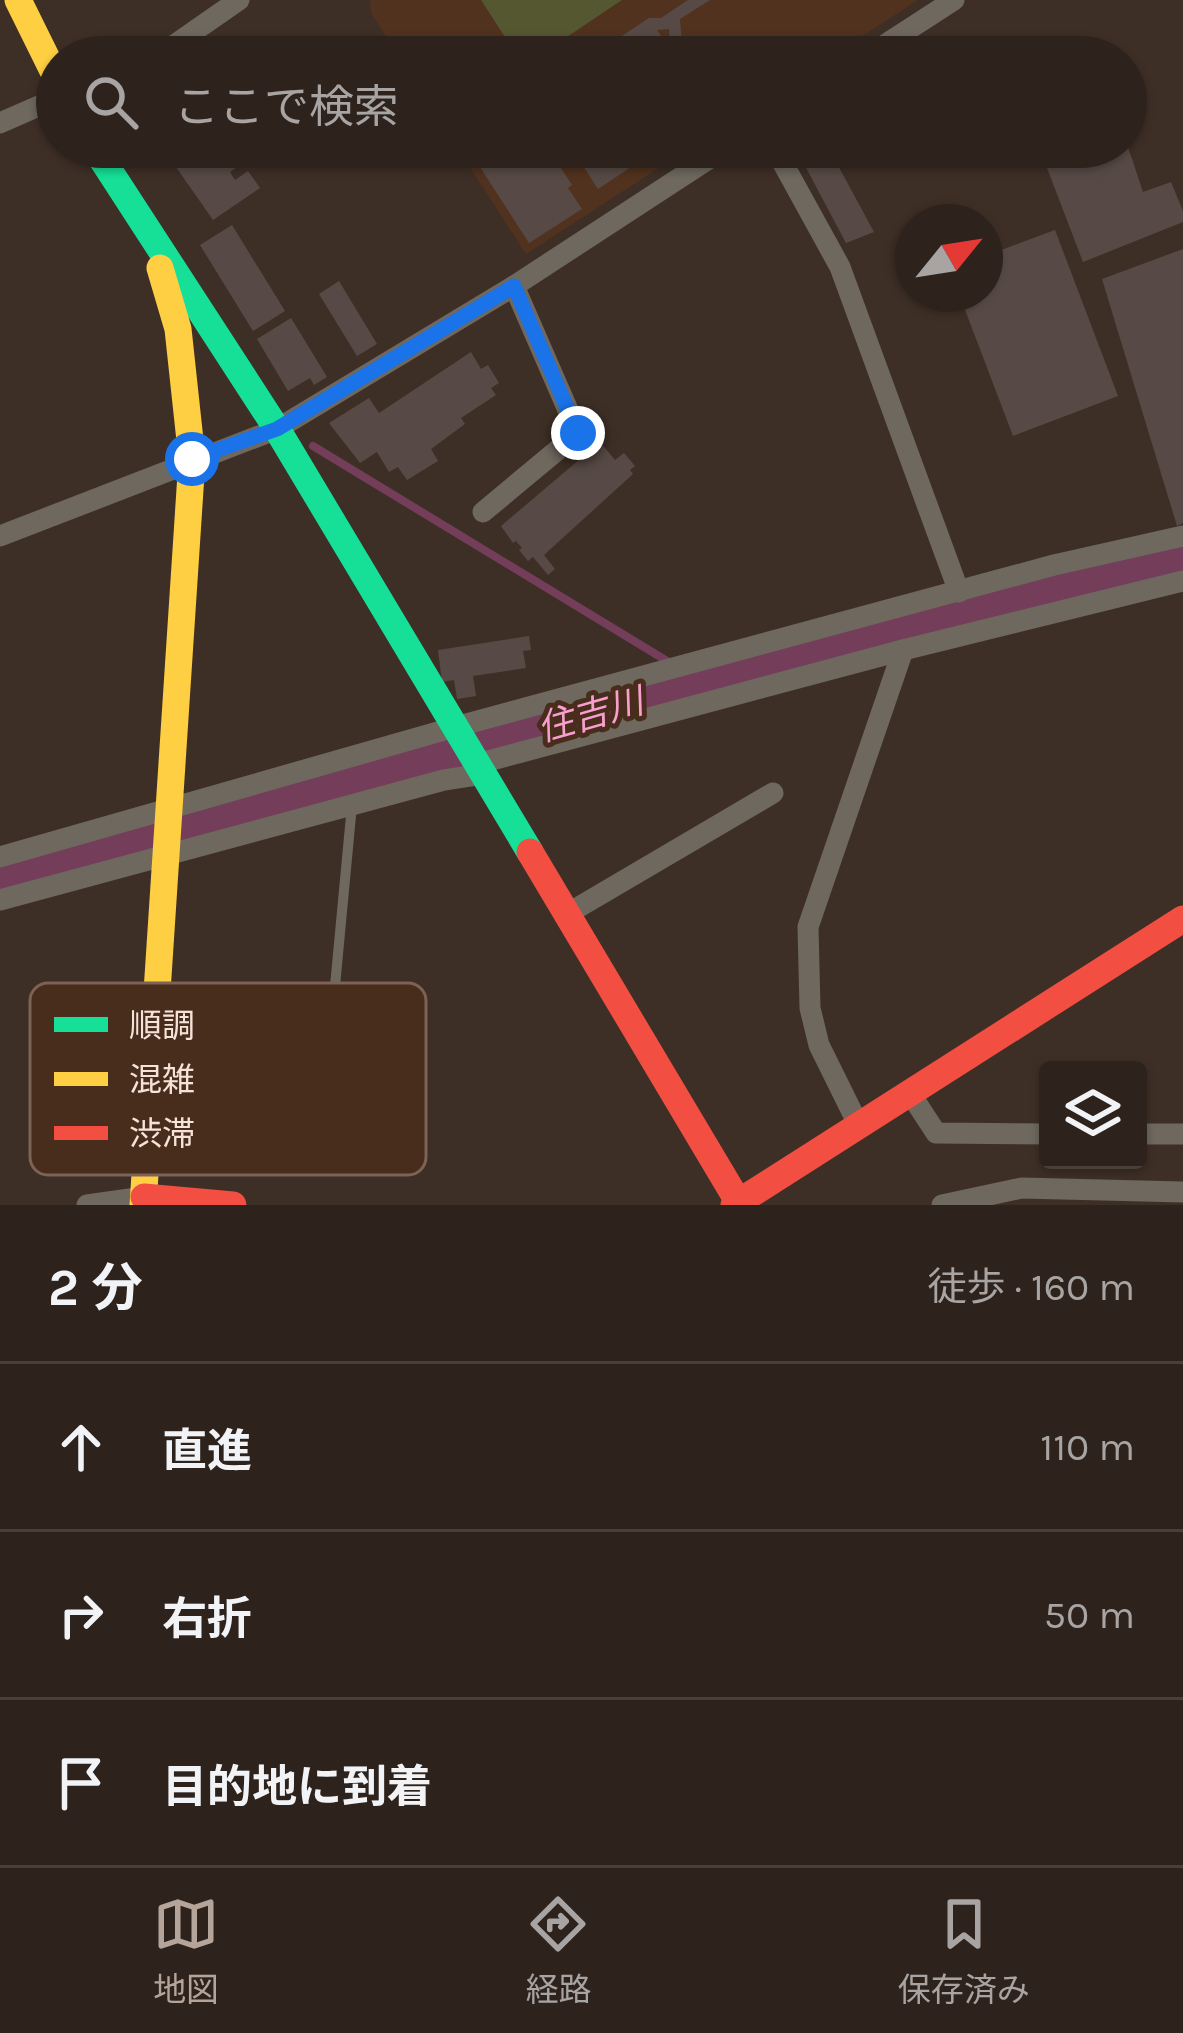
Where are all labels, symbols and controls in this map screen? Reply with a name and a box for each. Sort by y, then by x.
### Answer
search box [36,36,1147,168]
icon: search [78,69,144,135]
text: ここで検索 [174,81,399,133]
north arrow [895,204,1003,312]
route end [551,406,605,460]
route start [165,432,219,486]
water label: 住吉川 [533,679,652,750]
legend [30,983,426,1175]
text: 順調 [129,1007,195,1045]
text: 混雑 [129,1061,195,1099]
map controls [1039,1061,1147,1169]
button: layers [1039,1061,1147,1169]
text: 渋滞 [129,1115,195,1153]
text: 2 分 [48,1258,143,1318]
text: 徒歩 · 160 m [927,1264,1135,1310]
icon: ahead [48,1414,114,1480]
text: 110 m [1040,1424,1135,1470]
text: 直進 [162,1425,252,1477]
icon: right [48,1582,114,1648]
text: 50 m [1044,1592,1135,1638]
text: 右折 [162,1593,252,1645]
icon: arrive [48,1750,114,1816]
text: 目的地に到着 [162,1761,432,1813]
tab: 地図 [153,1891,219,2011]
tab: 経路 [525,1891,591,2011]
tab: 保存済み [898,1891,1030,2011]

